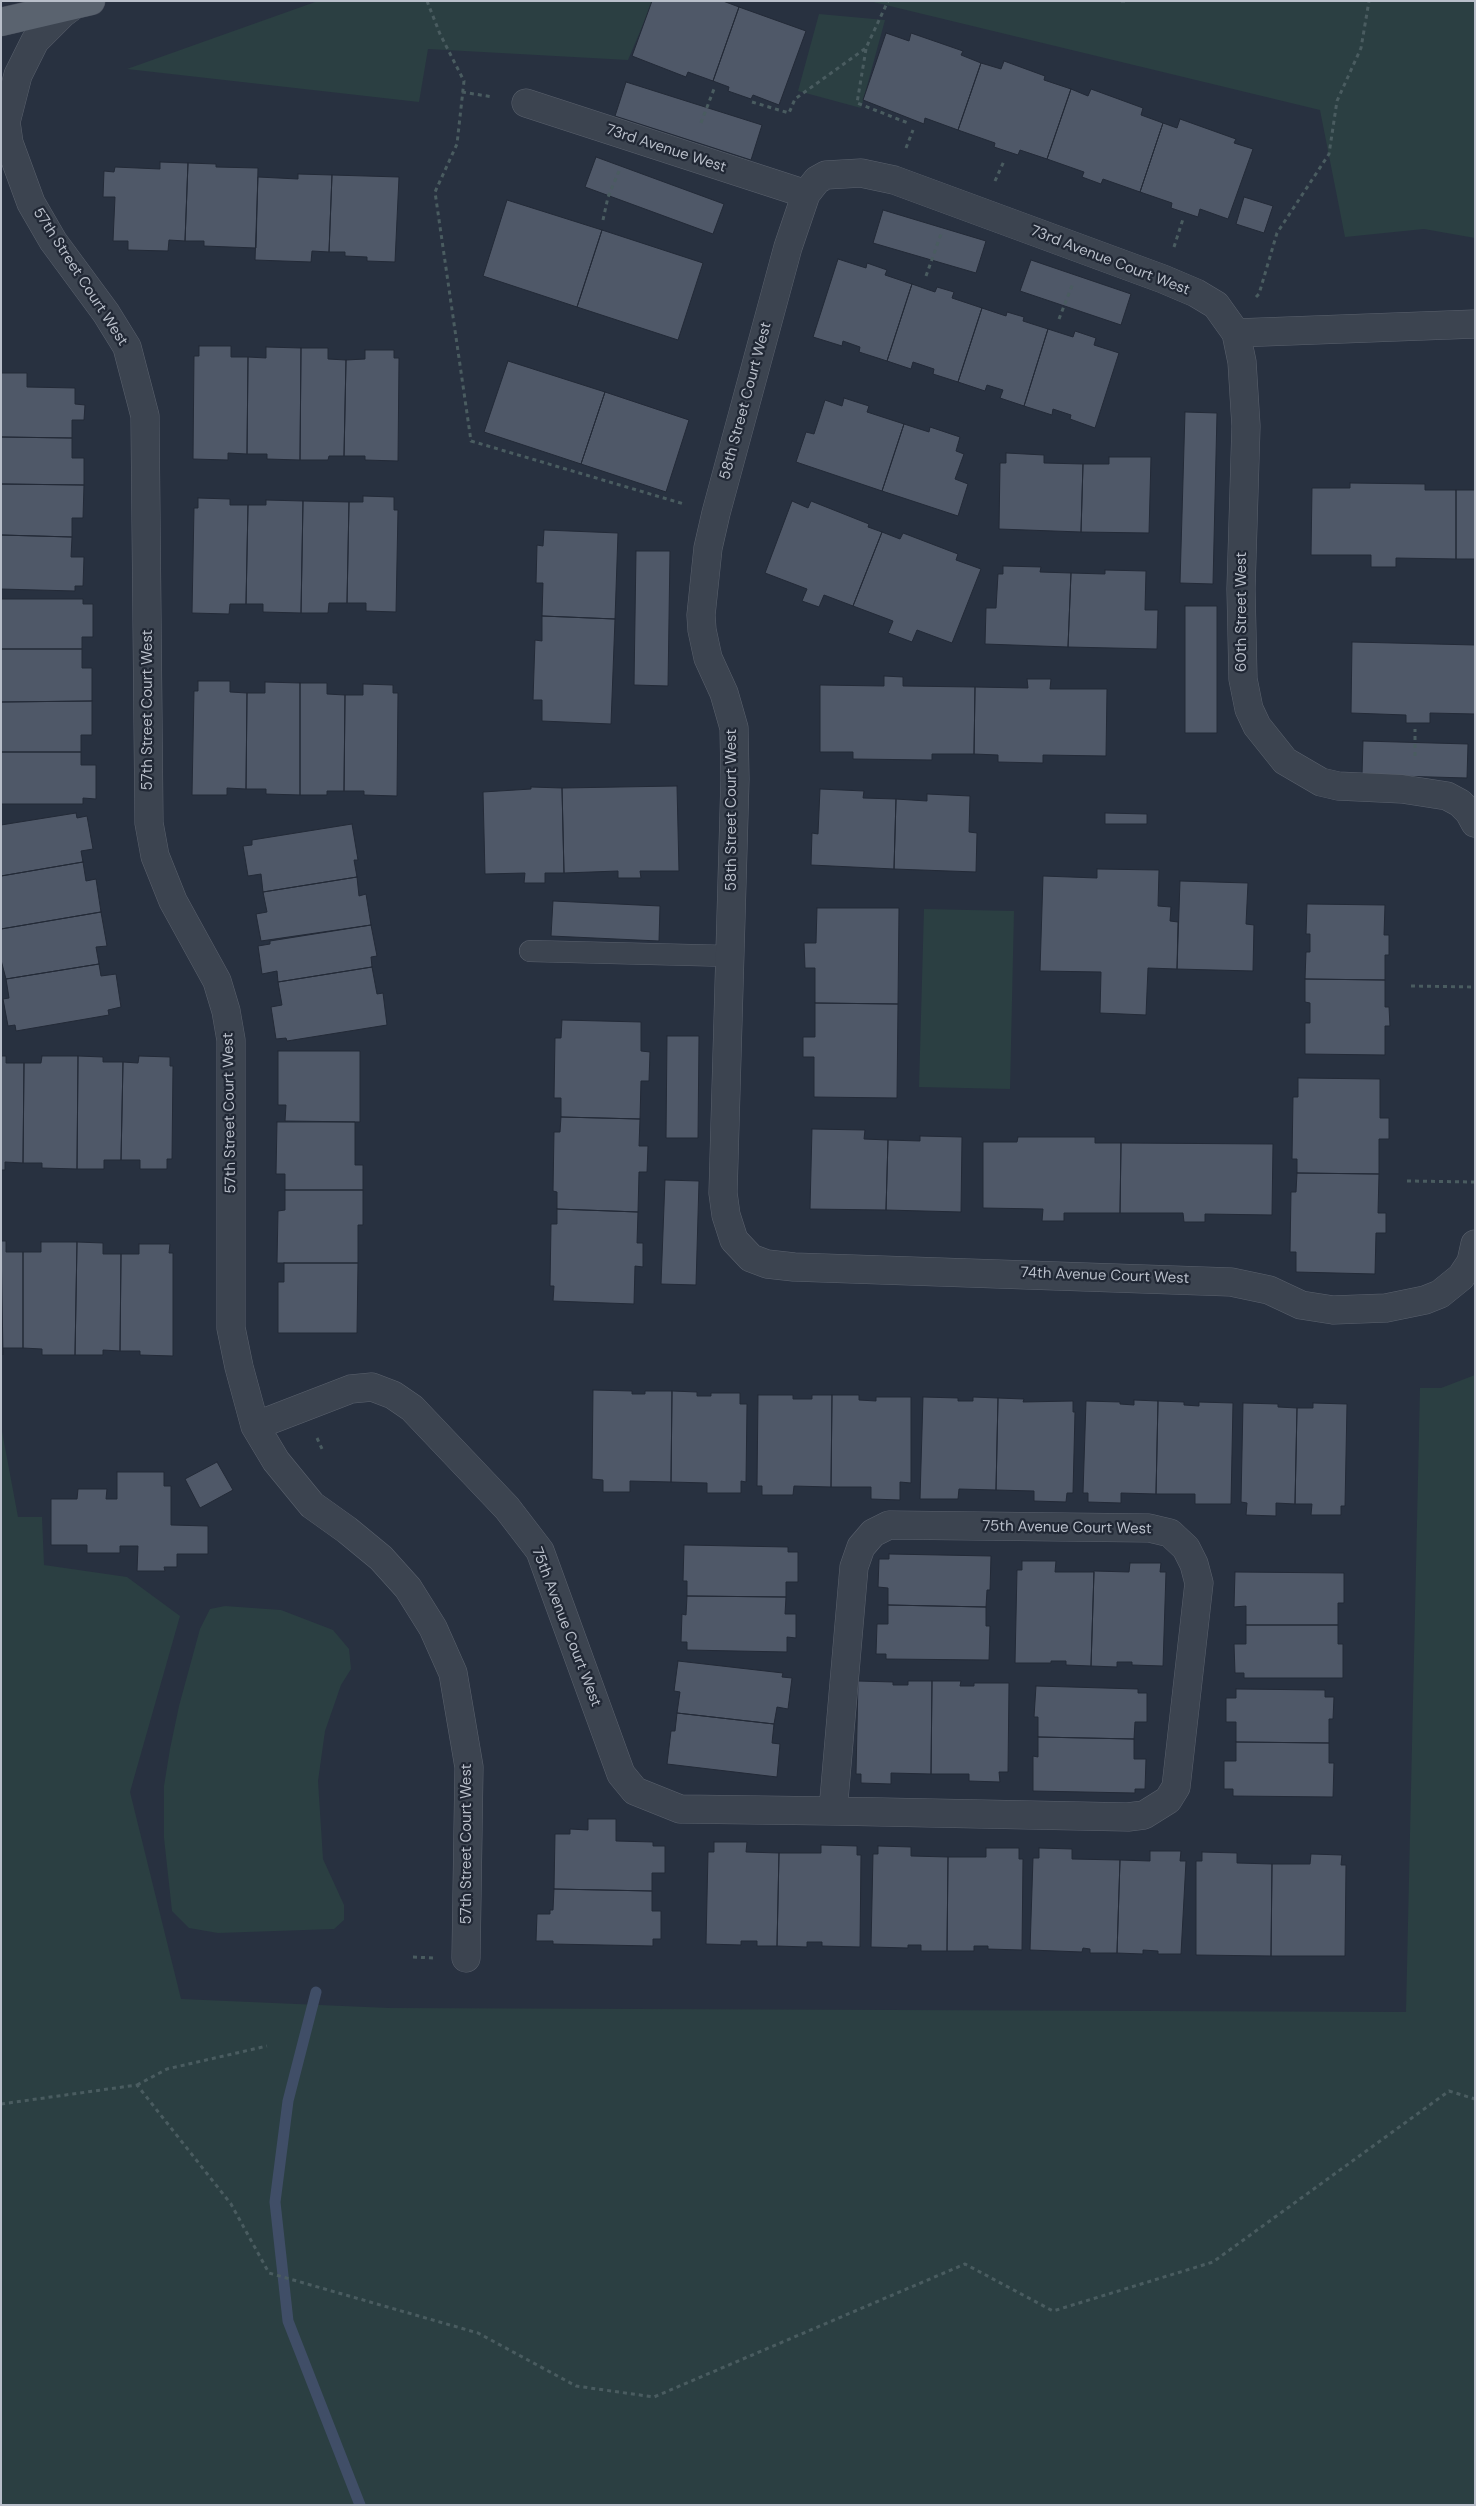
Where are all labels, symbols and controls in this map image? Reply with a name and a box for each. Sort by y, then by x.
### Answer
street label: 73rd Avenue West [604,121,728,177]
street label: 57th Street Court West [29,205,131,349]
street label: 73rd Avenue Court West [1028,222,1192,300]
street label: 58th Street Court West [716,320,776,482]
street label: 60th Street West [1233,552,1251,672]
street label: 57th Street Court West [139,630,157,790]
street label: 58th Street Court West [723,729,741,891]
street label: 57th Street Court West [220,1032,240,1194]
street label: 74th Avenue Court West [1020,1264,1190,1288]
street label: 75th Avenue Court West [982,1518,1152,1538]
street label: 75th Avenue Court West [527,1545,605,1709]
street label: 57th Street Court West [458,1764,476,1924]

